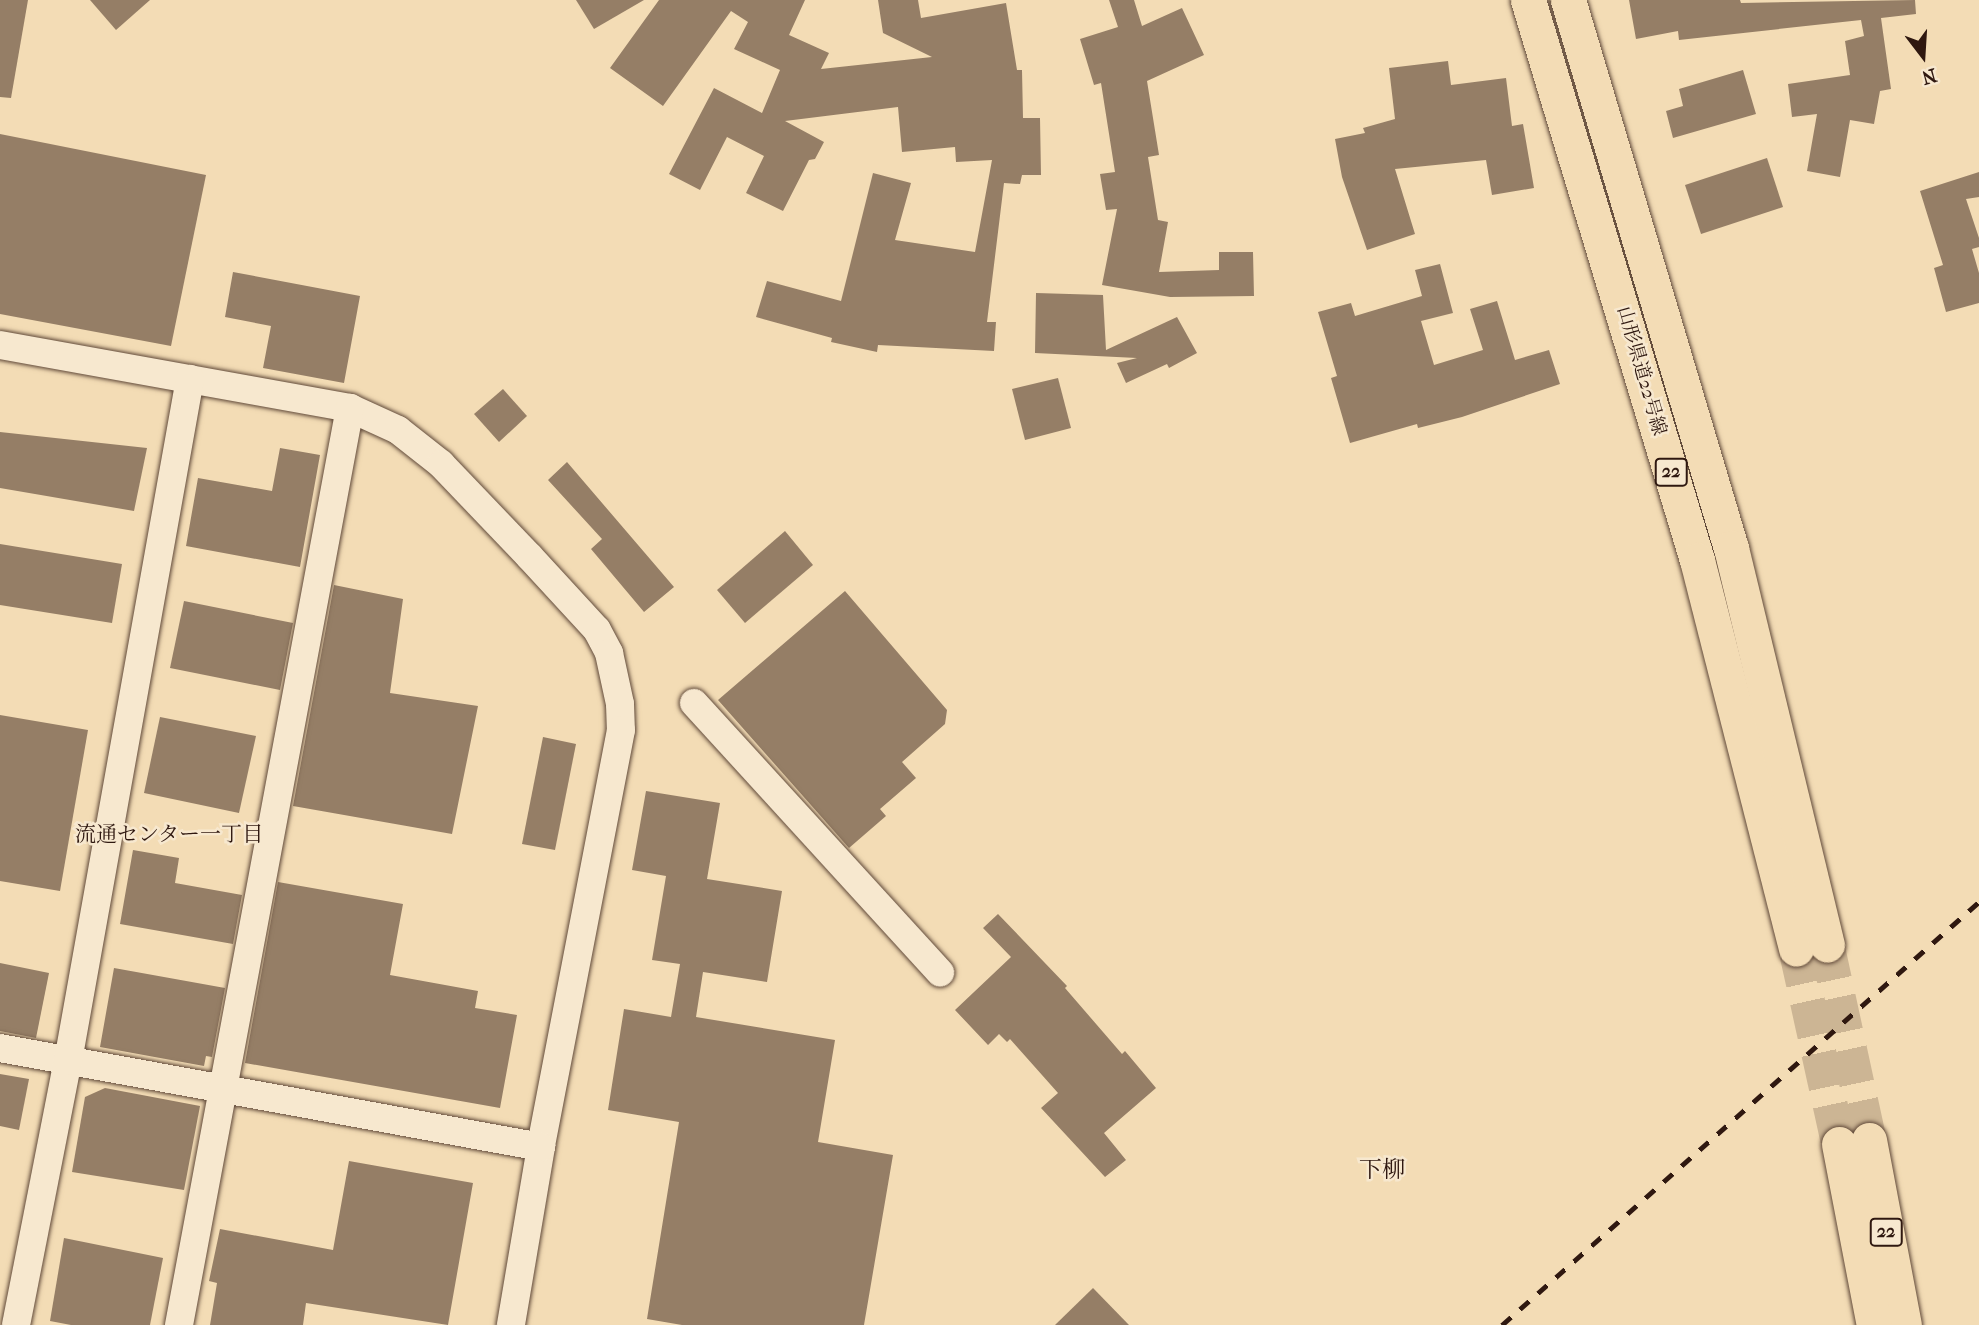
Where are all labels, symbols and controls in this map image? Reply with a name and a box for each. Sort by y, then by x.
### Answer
north arrow [1888,21,1958,91]
text: N [1919,63,1939,89]
street label: 山形県道22号線 [1612,304,1670,438]
road number: 22 [1654,458,1688,486]
district label: 流通センター一丁目 [75,821,263,847]
district label: 下柳 [1359,1156,1405,1184]
road number: 22 [1868,1218,1904,1246]

